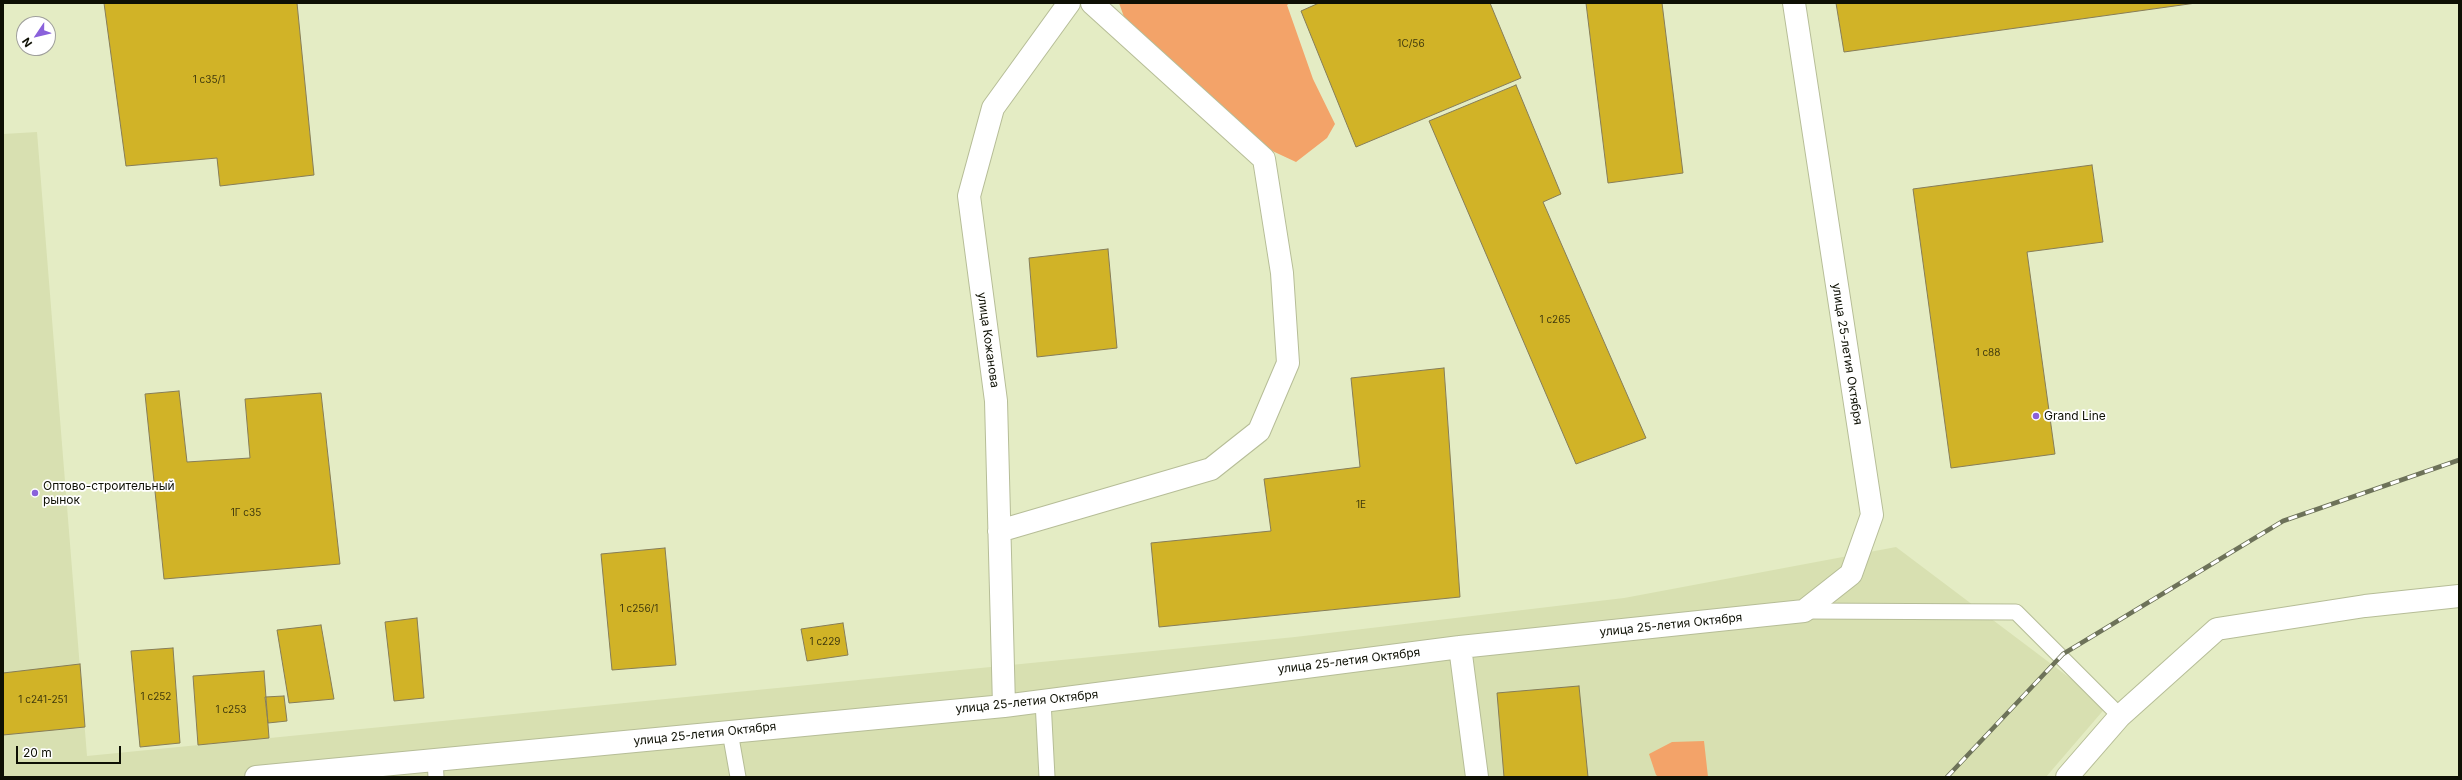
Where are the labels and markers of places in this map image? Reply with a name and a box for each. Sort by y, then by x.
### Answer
place label: Grand Line [2044,409,2106,423]
marker: Grand Line [2031,411,2041,421]
place label: Оптово-строительный рынок [43,479,175,507]
marker: Оптово-строительный рынок [30,488,40,498]

